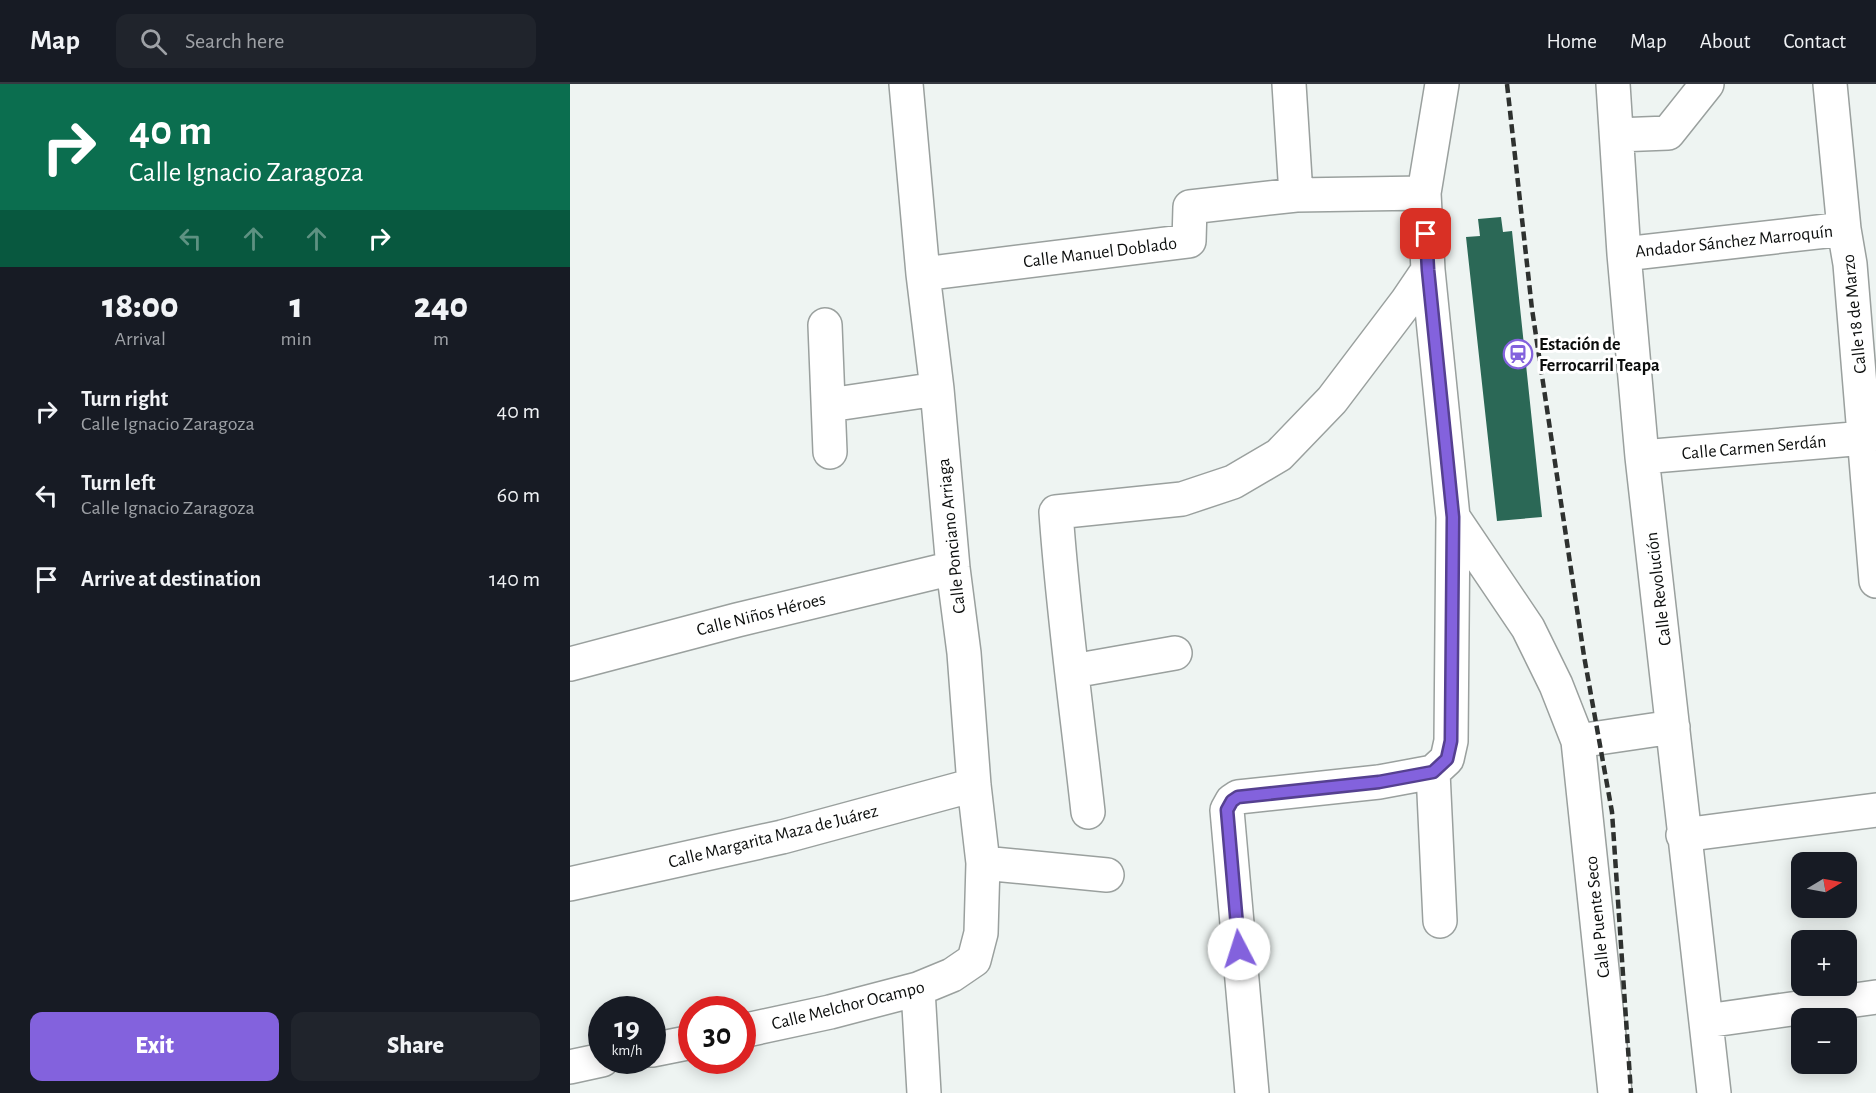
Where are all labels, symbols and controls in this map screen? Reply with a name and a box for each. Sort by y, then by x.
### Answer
search box [116,14,536,68]
icon: search [137,25,170,58]
text: Map [30,27,80,55]
text: Search here [185,30,284,52]
text: Home [1546,31,1597,52]
text: Map [1630,31,1667,52]
text: About [1700,31,1750,52]
text: Contact [1783,31,1846,52]
icon: right [30,108,108,186]
text: 40 m [129,110,212,152]
text: Calle Ignacio Zaragoza [129,159,364,186]
pin [1400,208,1451,259]
icon: arrive [1409,217,1442,250]
icon: left [174,222,207,255]
icon: ahead [237,222,270,255]
icon: ahead [300,222,333,255]
icon: right [363,222,396,255]
street label: Andador Sánchez Marroquín [1634,223,1834,261]
street label: Calle Manuel Doblado [1022,235,1178,271]
street label: Calle 18 de Marzo [1840,253,1870,375]
text: 18:00 [102,288,179,324]
text: 1 [290,288,303,324]
text: 240 [414,288,468,324]
text: Arrival [115,329,166,349]
text: min [281,329,312,349]
text: m [433,329,449,349]
place label: Estación de Ferrocarril Teapa [1539,336,1660,375]
station icon: Estación de Ferrocarril Teapa [1502,338,1534,370]
text: Turn right [81,388,168,410]
icon: right [30,395,63,428]
text: 40 m [497,400,540,422]
text: Calle Ignacio Zaragoza [81,414,255,434]
street label: Calle Carmen Serdán [1681,433,1827,463]
street label: Calle Ponciano Arriaga [935,457,969,615]
text: Turn left [81,472,155,494]
icon: left [30,479,63,512]
text: 60 m [497,484,540,506]
text: Calle Ignacio Zaragoza [81,498,255,518]
street label: Calle Revolución [1643,531,1675,647]
icon: arrive [30,563,63,596]
text: Arrive at destination [81,568,261,590]
text: 140 m [489,568,540,590]
street label: Calle Niños Héroes [695,590,828,640]
street label: Calle Margarita Maza de Juárez [667,802,880,872]
north arrow [1791,852,1857,918]
map controls [1791,852,1857,1074]
street label: Calle Puente Seco [1583,855,1613,979]
position arrow [1207,917,1271,981]
button: + [1791,930,1857,996]
street label: Calle Melchor Ocampo [770,978,927,1034]
speed limit sign: 30 [678,996,756,1074]
button: − [1791,1008,1857,1074]
button: Exit [30,1012,279,1081]
button: Share [291,1012,540,1081]
text: 19 [614,1013,640,1043]
text: km/h [612,1043,642,1058]

